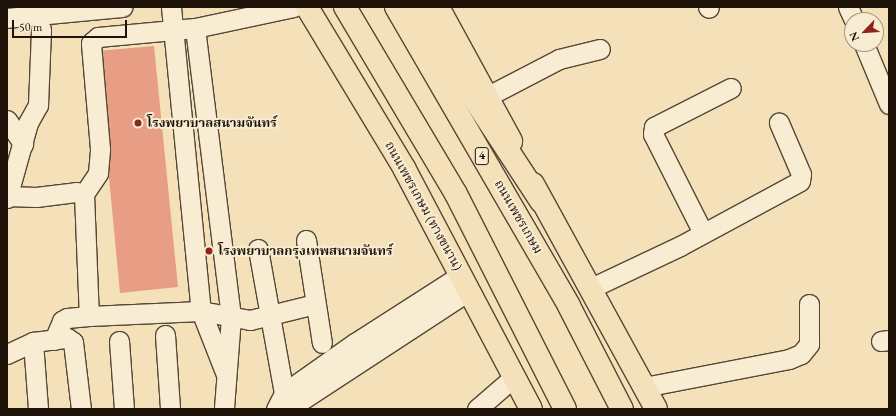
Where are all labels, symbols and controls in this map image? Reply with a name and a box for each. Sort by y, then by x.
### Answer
scale bar [14,12,129,38]
north arrow [844,12,884,52]
text: 50 m [19,19,42,35]
text: N [846,30,862,44]
place label: โรงพยาบาลสนามจันทร์ [147,115,277,131]
marker: โรงพยาบาลสนามจันทร์ [132,117,144,129]
street label: ถนนเพชรเกษม (ทางขนาน) [381,139,465,273]
road number: 4 [474,146,490,166]
street label: ถนนเพชรเกษม [491,177,545,257]
place label: โรงพยาบาลกรุงเทพสนามจันทร์ [218,243,393,259]
marker: โรงพยาบาลกรุงเทพสนามจันทร์ [203,245,215,257]

